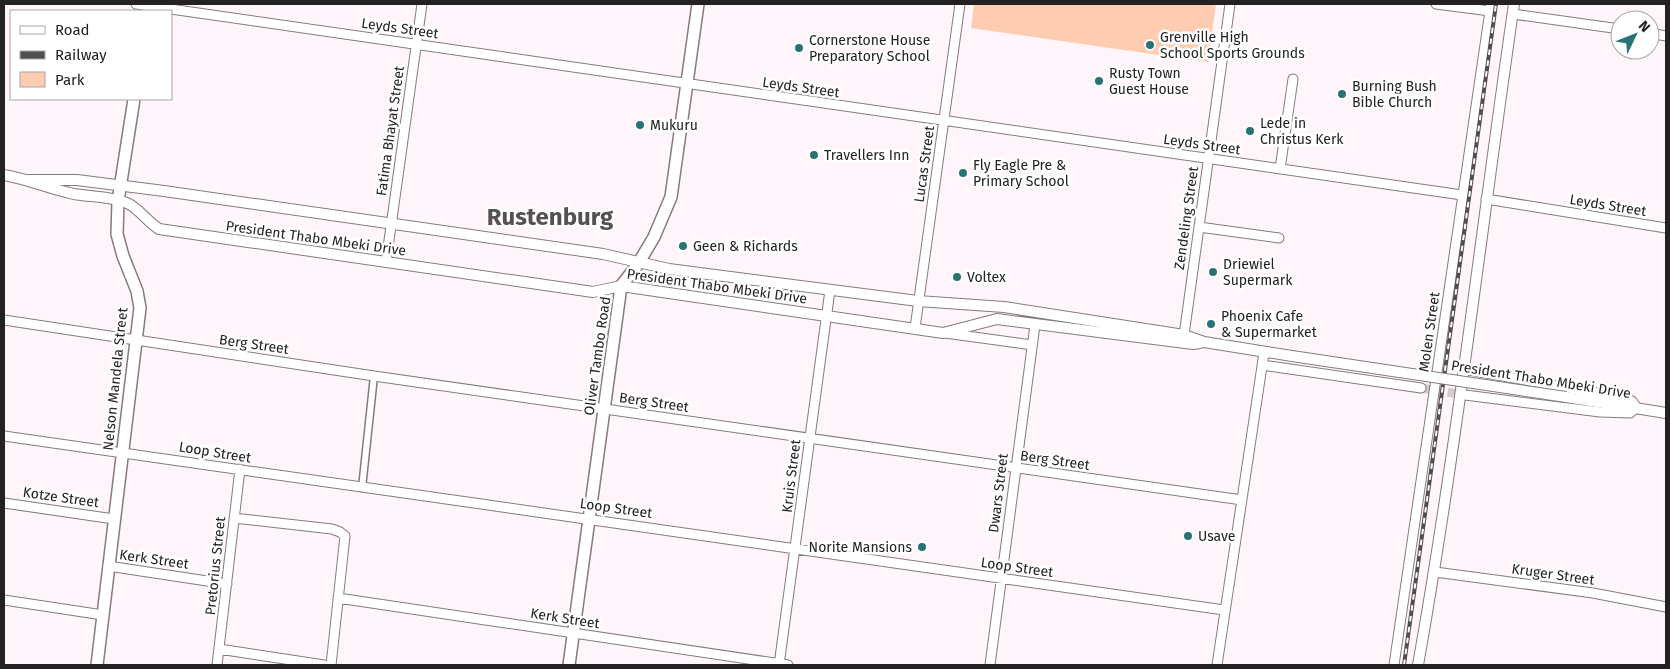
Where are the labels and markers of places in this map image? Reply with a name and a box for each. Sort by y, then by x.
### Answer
place label: Grenville High School Sports Grounds [1160,29,1305,62]
place label: Cornerstone House Preparatory School [809,32,930,65]
marker: Grenville High School Sports Grounds [1144,39,1156,51]
marker: Cornerstone House Preparatory School [793,42,805,54]
place label: Rusty Town Guest House [1109,65,1189,98]
marker: Rusty Town Guest House [1093,75,1105,87]
place label: Burning Bush Bible Church [1352,78,1437,111]
marker: Burning Bush Bible Church [1336,88,1348,100]
place label: Lede in Christus Kerk [1260,115,1344,148]
place label: Mukuru [650,117,698,134]
marker: Mukuru [634,119,646,131]
marker: Lede in Christus Kerk [1244,125,1256,137]
place label: Travellers Inn [824,147,909,164]
marker: Travellers Inn [808,149,820,161]
place label: Fly Eagle Pre & Primary School [973,157,1069,190]
marker: Fly Eagle Pre & Primary School [957,167,969,179]
place label: Geen & Richards [693,238,798,255]
marker: Geen & Richards [677,240,689,252]
place label: Driewiel Supermark [1223,256,1293,289]
marker: Driewiel Supermark [1207,266,1219,278]
place label: Voltex [967,269,1006,286]
marker: Voltex [951,271,963,283]
place label: Phoenix Cafe & Supermarket [1221,308,1318,341]
marker: Phoenix Cafe & Supermarket [1205,318,1217,330]
place label: Usave [1198,528,1235,545]
marker: Usave [1182,530,1194,542]
place label: Norite Mansions [809,539,912,556]
marker: Norite Mansions [916,541,928,553]

